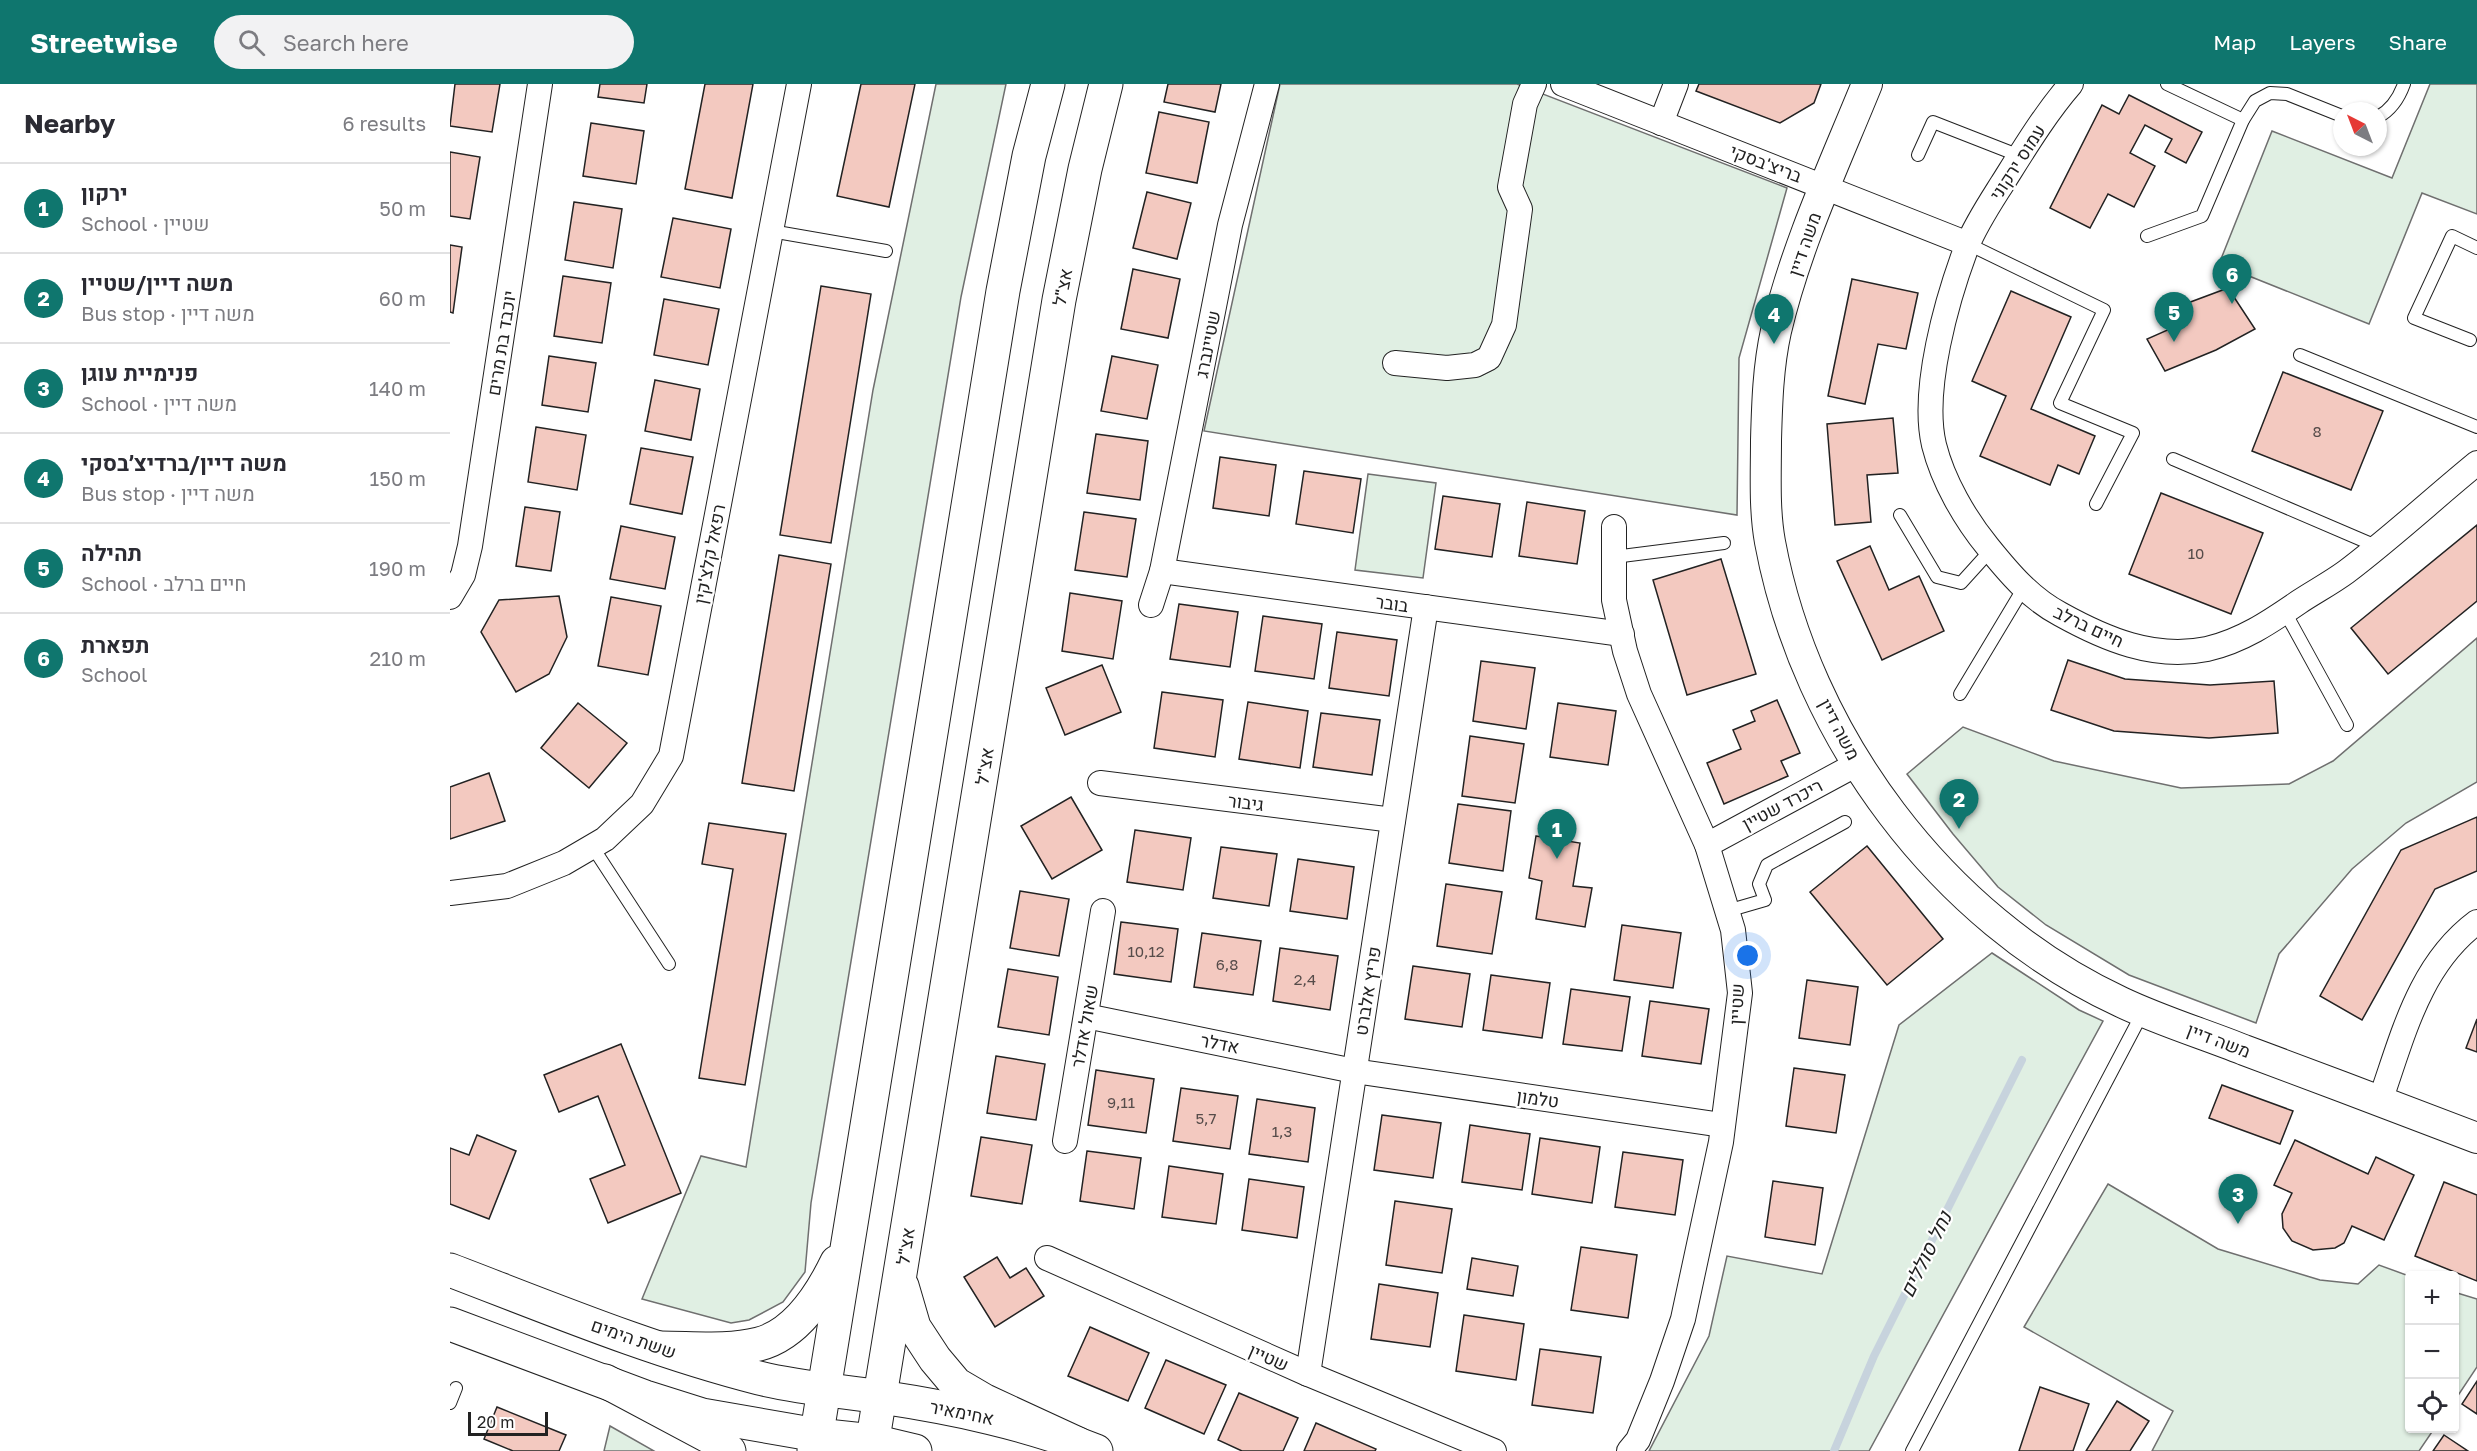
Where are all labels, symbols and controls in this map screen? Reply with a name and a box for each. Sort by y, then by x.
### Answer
search box [214,15,634,69]
text: Streetwise [30,26,178,59]
icon: search [235,26,268,59]
text: Search here [283,29,409,56]
text: Map [2213,29,2256,55]
text: Layers [2289,29,2356,55]
text: Share [2389,29,2447,55]
north arrow [2333,102,2387,156]
text: Nearby [24,108,115,139]
text: 6 results [342,111,426,135]
street label: עמוס ירקוני [1984,120,2050,204]
street label: בריצ'בסקי [1727,139,1805,187]
text: ירקון [81,179,128,206]
text: 1 [38,196,49,220]
text: 50 m [379,196,426,220]
street label: משה דיין [1783,209,1825,279]
text: School · שטיין [81,211,209,235]
pin: 6 [2212,254,2252,304]
street label: אצ"ל [1048,266,1076,308]
text: משה דיין/שטיין [81,269,233,296]
text: 2 [37,286,50,310]
text: 60 m [379,286,426,310]
street label: יוכבד בת מרים [482,289,520,397]
pin: 5 [2154,292,2194,342]
pin: 4 [1754,294,1794,344]
text: Bus stop · משה דיין [81,301,255,325]
street label: שטיינברג [1190,308,1224,380]
text: פנימיית עוגן [81,359,198,386]
text: 3 [37,376,50,400]
text: 140 m [369,376,426,400]
text: School · משה דיין [81,391,237,415]
house number: 8 [2312,422,2322,440]
text: משה דיין/ברדיצ׳בסקי [81,449,287,476]
text: 4 [37,466,50,490]
text: 150 m [370,466,426,490]
text: Bus stop · משה דיין [81,481,255,505]
street label: רפאל קלצ'קין [689,502,729,606]
text: תהילה [81,539,142,566]
house number: 10 [2188,544,2204,562]
text: 5 [37,556,50,580]
text: 190 m [369,556,426,580]
text: School · חיים ברלב [81,571,246,595]
street label: בובר [1374,590,1410,616]
street label: חיים ברלב [2050,600,2128,652]
text: תפארת [81,631,150,658]
text: 6 [37,646,50,670]
text: 210 m [370,646,426,670]
text: School [81,662,147,686]
street label: משה דיין [1815,695,1865,763]
street label: אצ"ל [970,746,998,786]
street label: ריכרד שטיין [1738,774,1826,834]
pin: 2 [1940,780,1978,829]
street label: גיבור [1227,789,1265,815]
pin: 1 [1538,810,1576,859]
your location [1733,941,1762,970]
house number: 10,12 [1127,942,1165,960]
street label: פריץ אלברט [1349,945,1385,1037]
house number: 6,8 [1216,955,1238,973]
house number: 2,4 [1294,970,1316,988]
street label: שאול אדלר [1066,983,1102,1069]
street label: שטיין [1724,983,1748,1025]
street label: משה דיין [2184,1018,2254,1062]
street label: אדלר [1199,1028,1241,1058]
street label: טלמון [1516,1084,1560,1112]
house number: 9,11 [1107,1093,1135,1111]
house number: 5,7 [1195,1109,1217,1127]
house number: 1,3 [1272,1122,1292,1140]
pin: 3 [2218,1174,2258,1224]
water label: נחל סוללים [1894,1206,1957,1301]
street label: אצ"ל [891,1226,919,1266]
map controls [2405,1271,2459,1433]
button: + [2405,1271,2459,1325]
street label: ששת הימים [589,1313,679,1363]
button: − [2405,1325,2459,1379]
street label: שטיין [1246,1339,1292,1375]
button: locate [2405,1379,2459,1433]
street label: אחימאיר [928,1395,996,1429]
scale bar [468,1409,548,1436]
text: 20 m [477,1412,514,1432]

